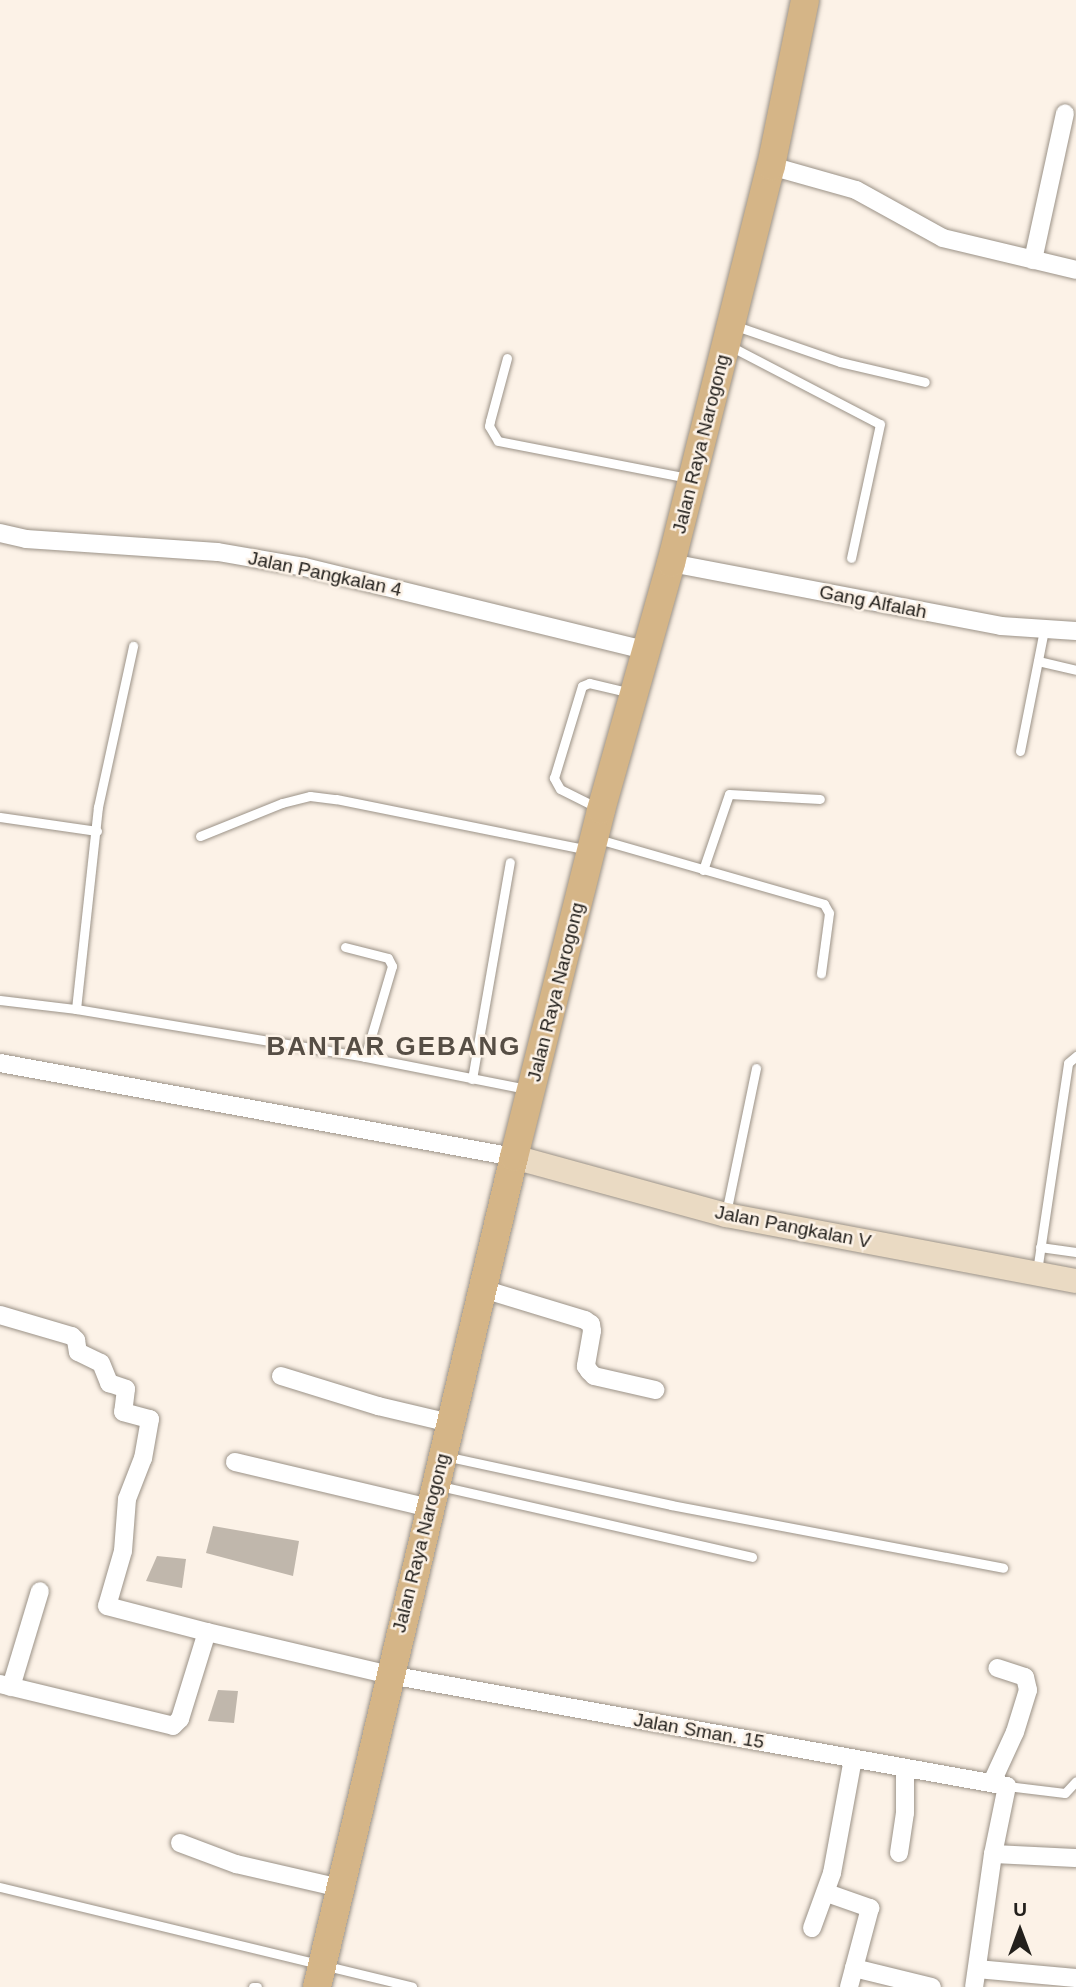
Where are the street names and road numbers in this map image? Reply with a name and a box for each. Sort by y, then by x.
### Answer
street label: Jalan Raya Narogong [668,352,734,536]
street label: Jalan Pangkalan 4 [246,547,404,601]
street label: Gang Alfalah [817,580,929,624]
street label: Jalan Raya Narogong [523,900,589,1084]
street label: Jalan Pangkalan V [713,1201,873,1253]
street label: Jalan Raya Narogong [388,1451,454,1635]
street label: Jalan Sman. 15 [632,1708,766,1754]

